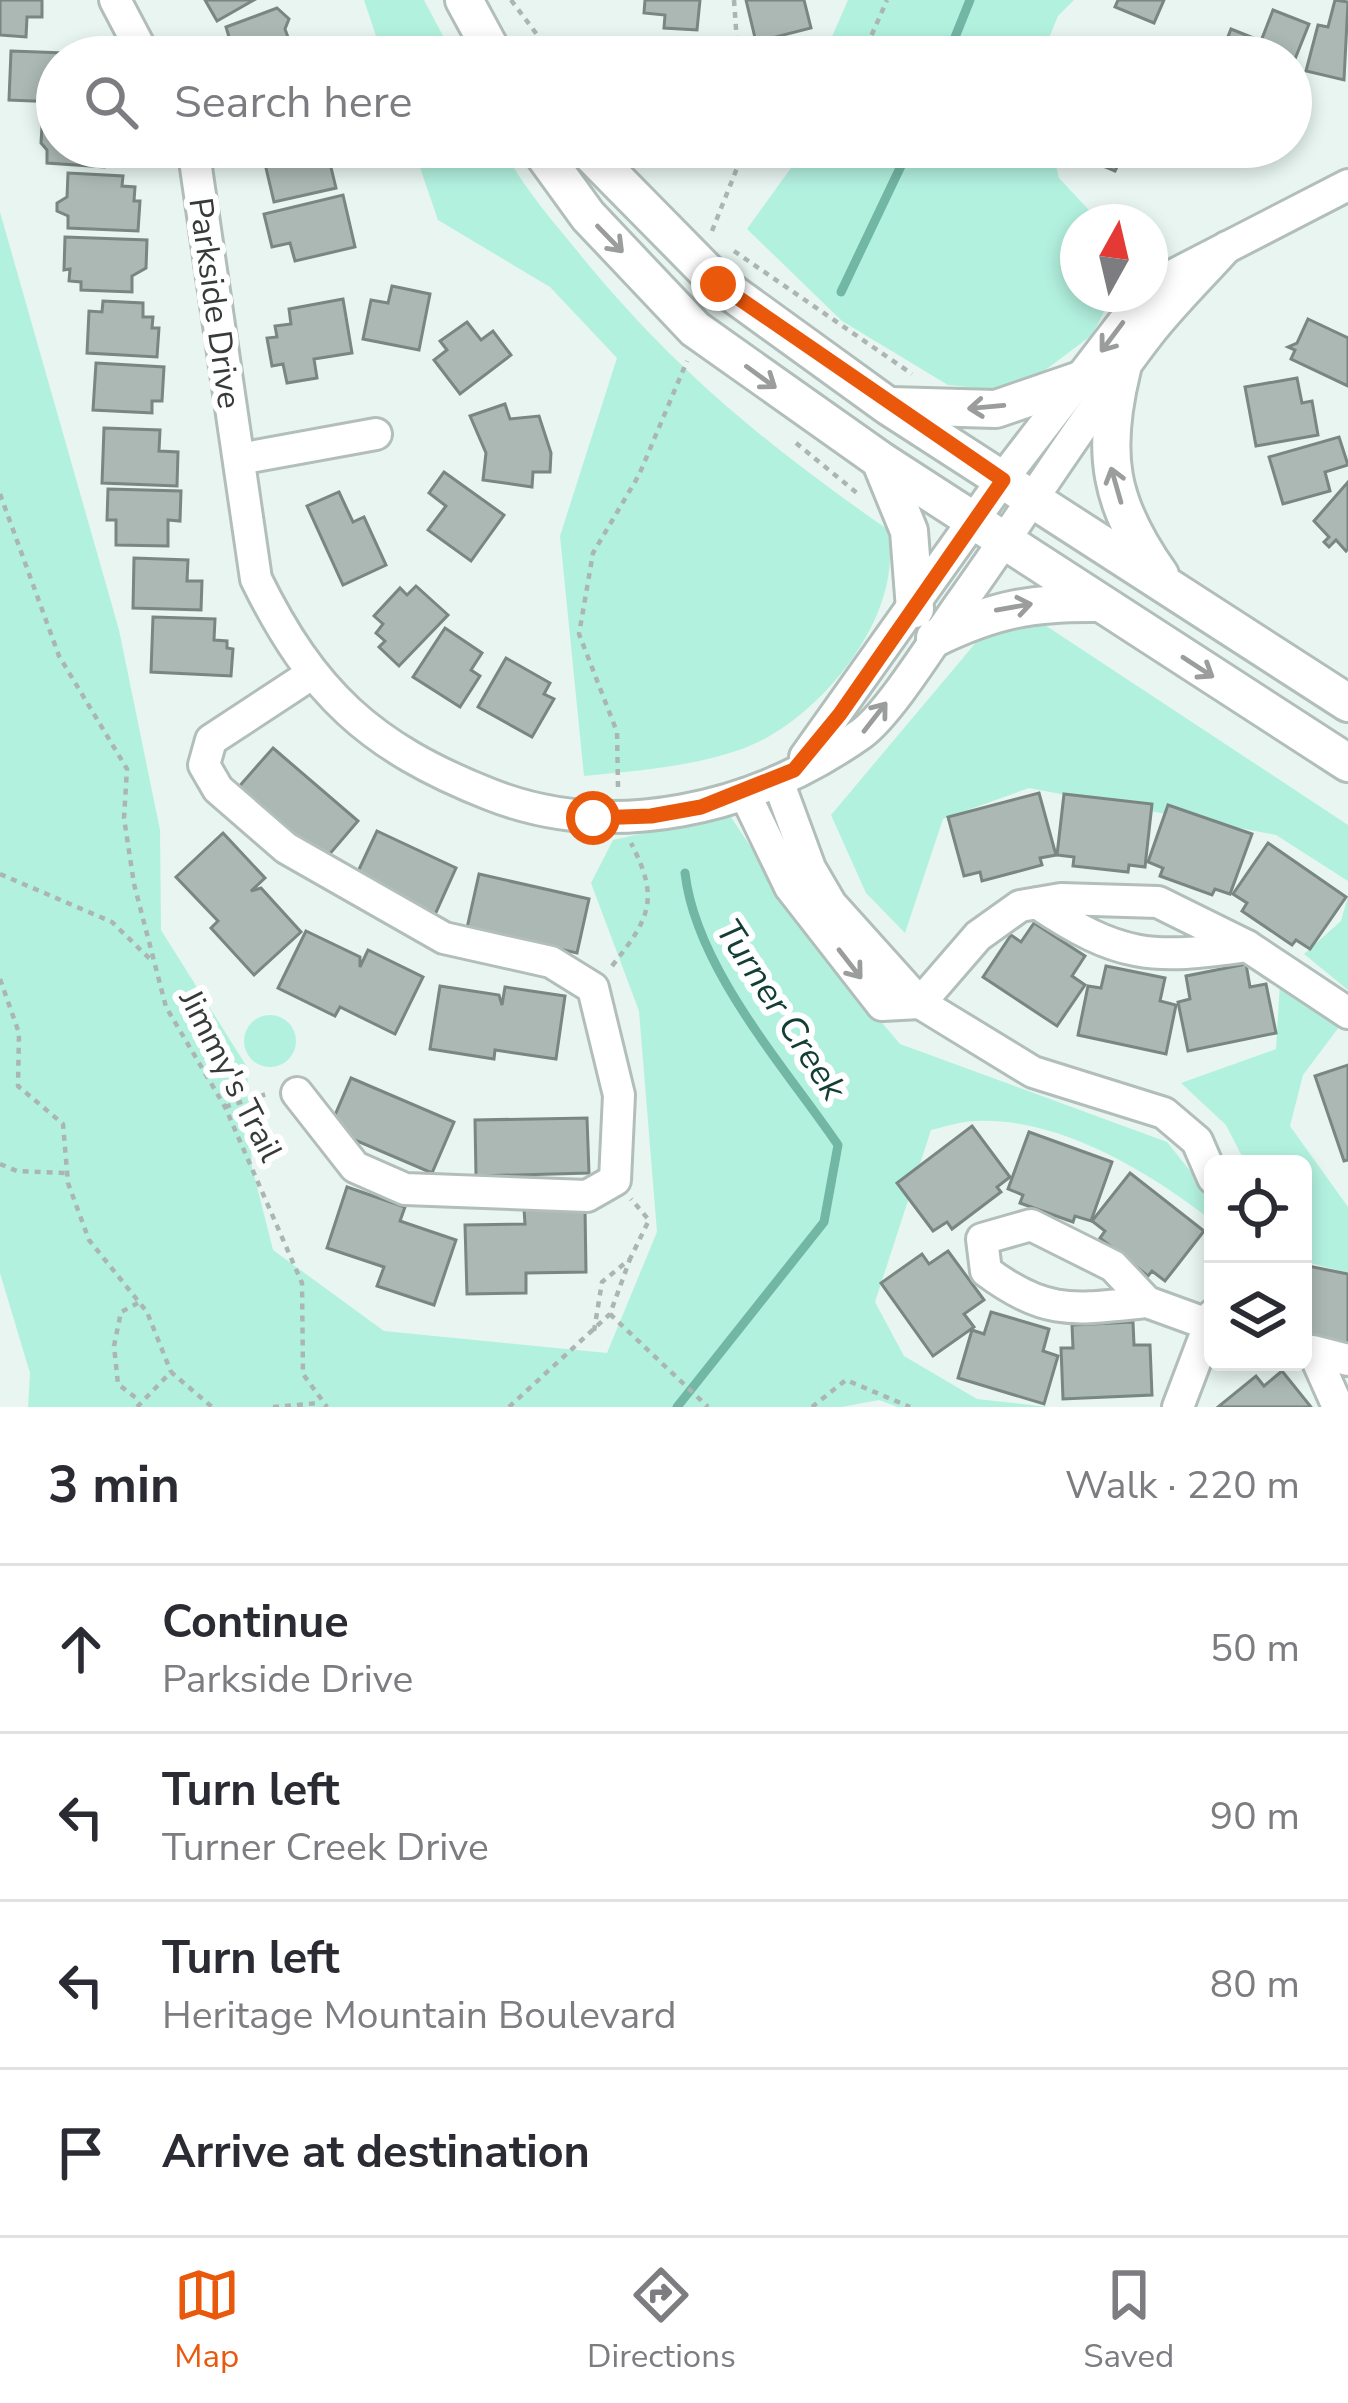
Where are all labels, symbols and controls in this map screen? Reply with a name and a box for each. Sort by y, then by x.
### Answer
search box [36,36,1312,168]
icon: search [78,69,144,135]
text: Search here [174,72,413,133]
street label: Parkside Drive [177,195,252,412]
north arrow [1060,204,1168,312]
one-way arrow [595,224,623,253]
route end [691,257,745,311]
one-way arrow [1100,320,1126,353]
one-way arrow [744,363,777,389]
one-way arrow [967,396,1006,419]
one-way arrow [1104,467,1126,505]
one-way arrow [994,595,1033,618]
one-way arrow [1180,654,1214,679]
one-way arrow [861,702,888,733]
route start [566,791,620,845]
water label: Turner Creek [704,910,858,1111]
one-way arrow [836,947,863,979]
street label: Jimmy's Trail [168,981,293,1169]
map controls [1204,1155,1312,1371]
button: locate [1204,1155,1312,1263]
button: layers [1204,1263,1312,1371]
text: 3 min [48,1450,180,1520]
text: Walk · 220 m [1065,1459,1300,1512]
text: Continue [162,1592,349,1653]
icon: ahead [48,1616,114,1682]
text: 50 m [1210,1622,1300,1675]
text: Parkside Drive [162,1653,413,1706]
text: Turn left [162,1760,340,1821]
icon: left [48,1784,114,1850]
text: 90 m [1210,1790,1300,1843]
text: Turner Creek Drive [162,1821,489,1874]
text: Turn left [162,1928,340,1989]
icon: left [48,1952,114,2018]
text: 80 m [1210,1958,1300,2011]
text: Heritage Mountain Boulevard [162,1989,677,2042]
icon: arrive [48,2120,114,2186]
text: Arrive at destination [162,2122,590,2183]
tab: Map [174,2262,240,2379]
tab: Directions [587,2262,736,2379]
tab: Saved [1083,2262,1174,2379]

